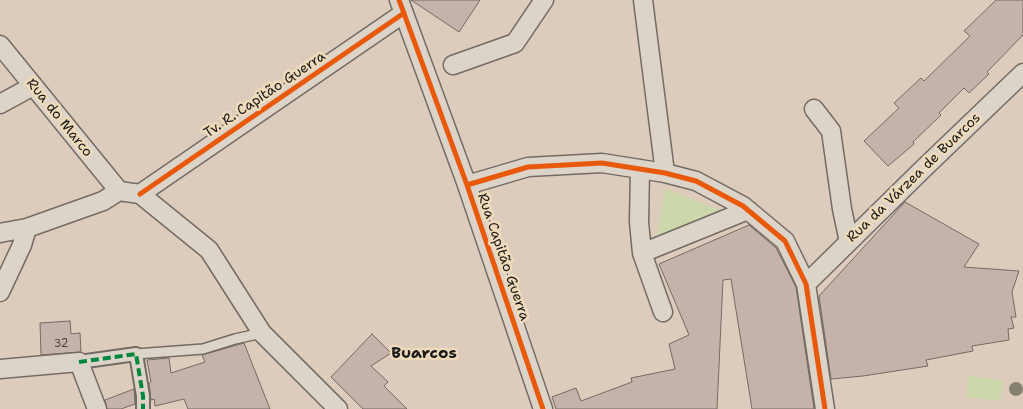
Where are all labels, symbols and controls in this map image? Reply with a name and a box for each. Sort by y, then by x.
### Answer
street label: Tv. R. Capitão Guerra [201,48,329,142]
street label: Rua do Marco [22,76,96,160]
street label: Rua da Várzea de Buarcos [844,110,984,246]
street label: Rua Capitão Guerra [473,191,533,323]
house number: 32 [54,337,68,351]
district label: Buarcos [391,344,457,364]

